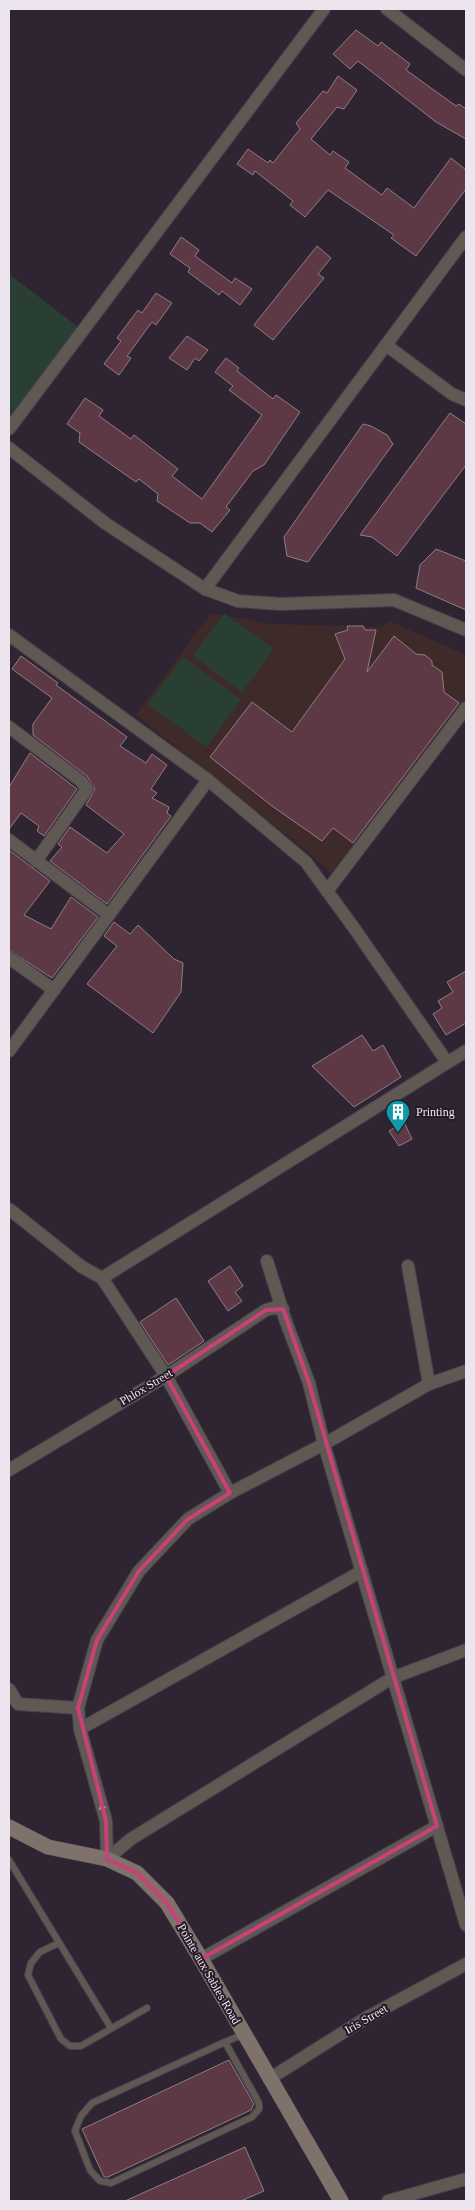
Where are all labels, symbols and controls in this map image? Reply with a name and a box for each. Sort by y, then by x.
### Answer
building icon: Printing [385,1099,411,1133]
place label: Printing [416,1105,455,1119]
street label: Phlox Street [117,1365,175,1408]
one-way arrow [99,1803,107,1818]
street label: Pointe aux Sables Road [175,1921,243,2027]
street label: Iris Street [342,2001,390,2037]

